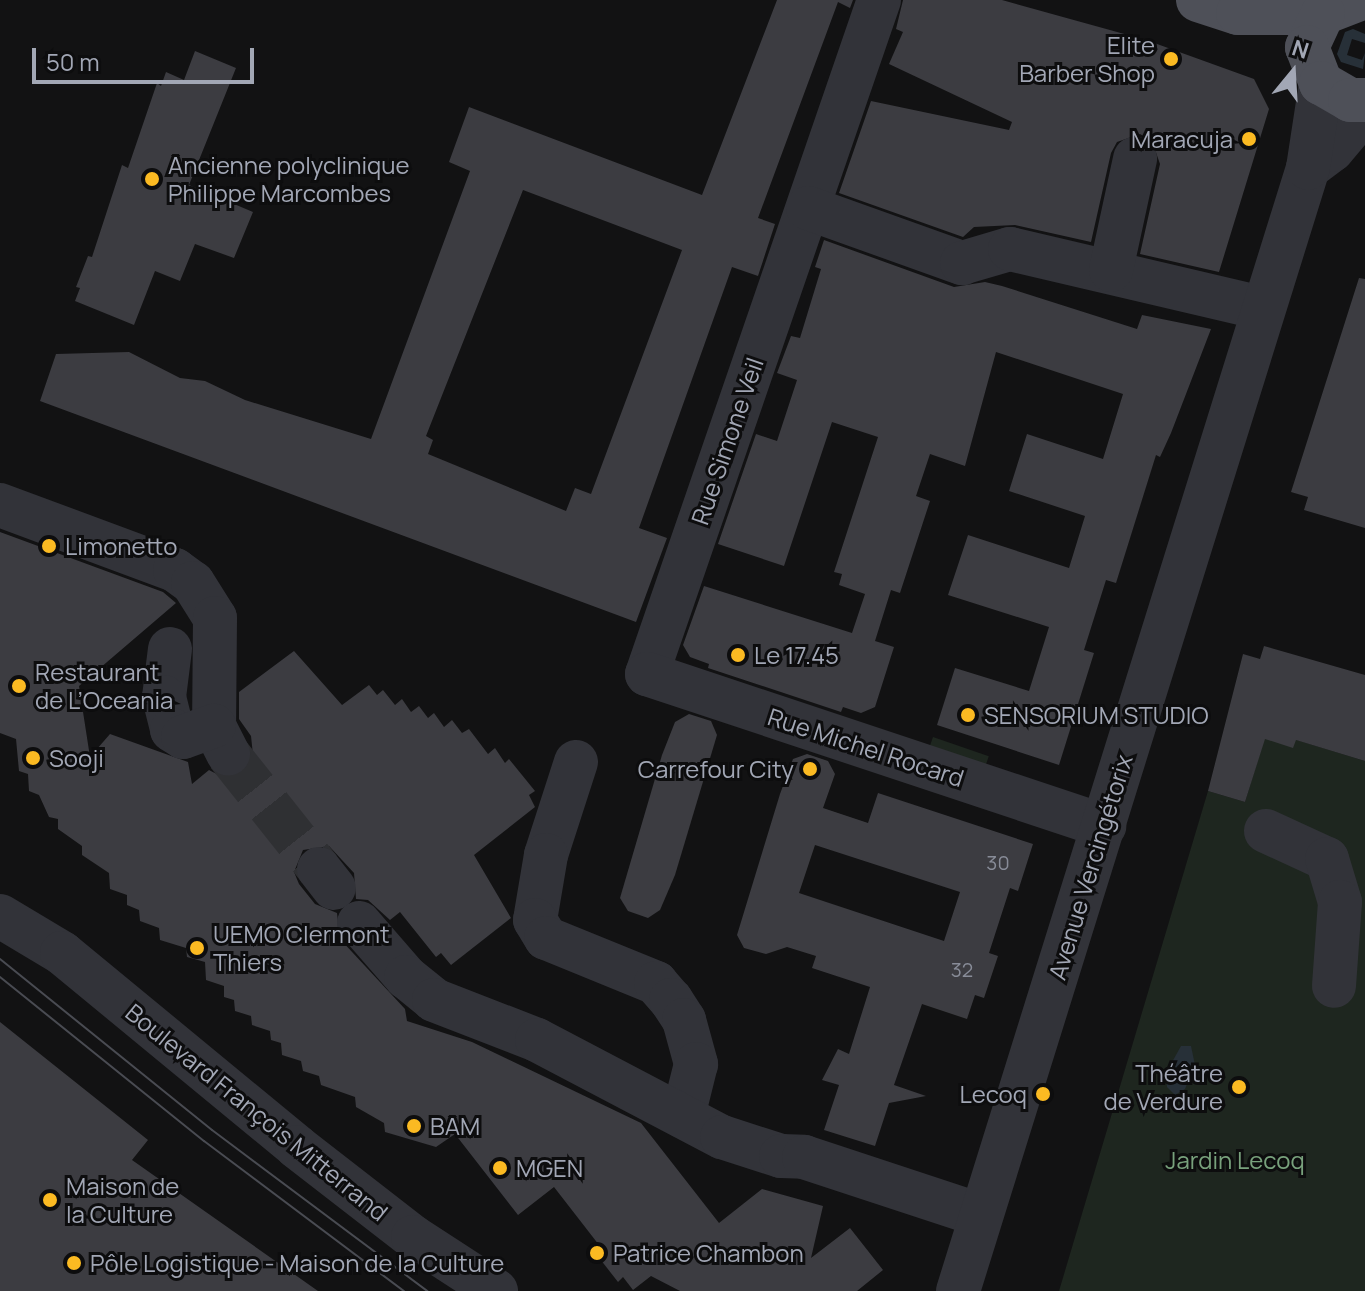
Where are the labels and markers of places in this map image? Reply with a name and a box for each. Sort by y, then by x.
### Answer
place label: Elite Barber Shop [1019,31,1155,87]
marker: Elite Barber Shop [1162,50,1180,68]
place label: Maracuja [1131,125,1233,153]
marker: Maracuja [1240,130,1258,148]
place label: Ancienne polyclinique Philippe Marcombes [168,151,410,207]
marker: Ancienne polyclinique Philippe Marcombes [143,170,161,188]
place label: Limonetto [65,532,178,560]
marker: Limonetto [40,537,58,555]
place label: Le 17.45 [754,641,839,669]
marker: Le 17.45 [729,646,747,664]
place label: Restaurant de L’Oceania [35,658,173,714]
marker: Restaurant de L’Oceania [10,677,28,695]
place label: SENSORIUM STUDIO [984,701,1209,729]
marker: SENSORIUM STUDIO [959,706,977,724]
place label: Sooji [49,744,104,772]
marker: Sooji [24,749,42,767]
place label: Carrefour City [638,755,794,783]
marker: Carrefour City [801,760,819,778]
place label: UEMO Clermont Thiers [213,920,390,976]
marker: UEMO Clermont Thiers [188,939,206,957]
place label: Théâtre de Verdure [1104,1059,1223,1115]
marker: Théâtre de Verdure [1230,1078,1248,1096]
place label: Lecoq [959,1080,1027,1108]
marker: Lecoq [1034,1085,1052,1103]
place label: BAM [430,1112,480,1140]
marker: BAM [405,1117,423,1135]
place label: MGEN [516,1154,583,1182]
marker: MGEN [491,1159,509,1177]
place label: Maison de la Culture [66,1172,179,1228]
marker: Maison de la Culture [41,1191,59,1209]
place label: Patrice Chambon [613,1239,804,1267]
marker: Patrice Chambon [588,1244,606,1262]
place label: Pôle Logistique - Maison de la Culture [90,1249,504,1277]
marker: Pôle Logistique - Maison de la Culture [65,1254,83,1272]

